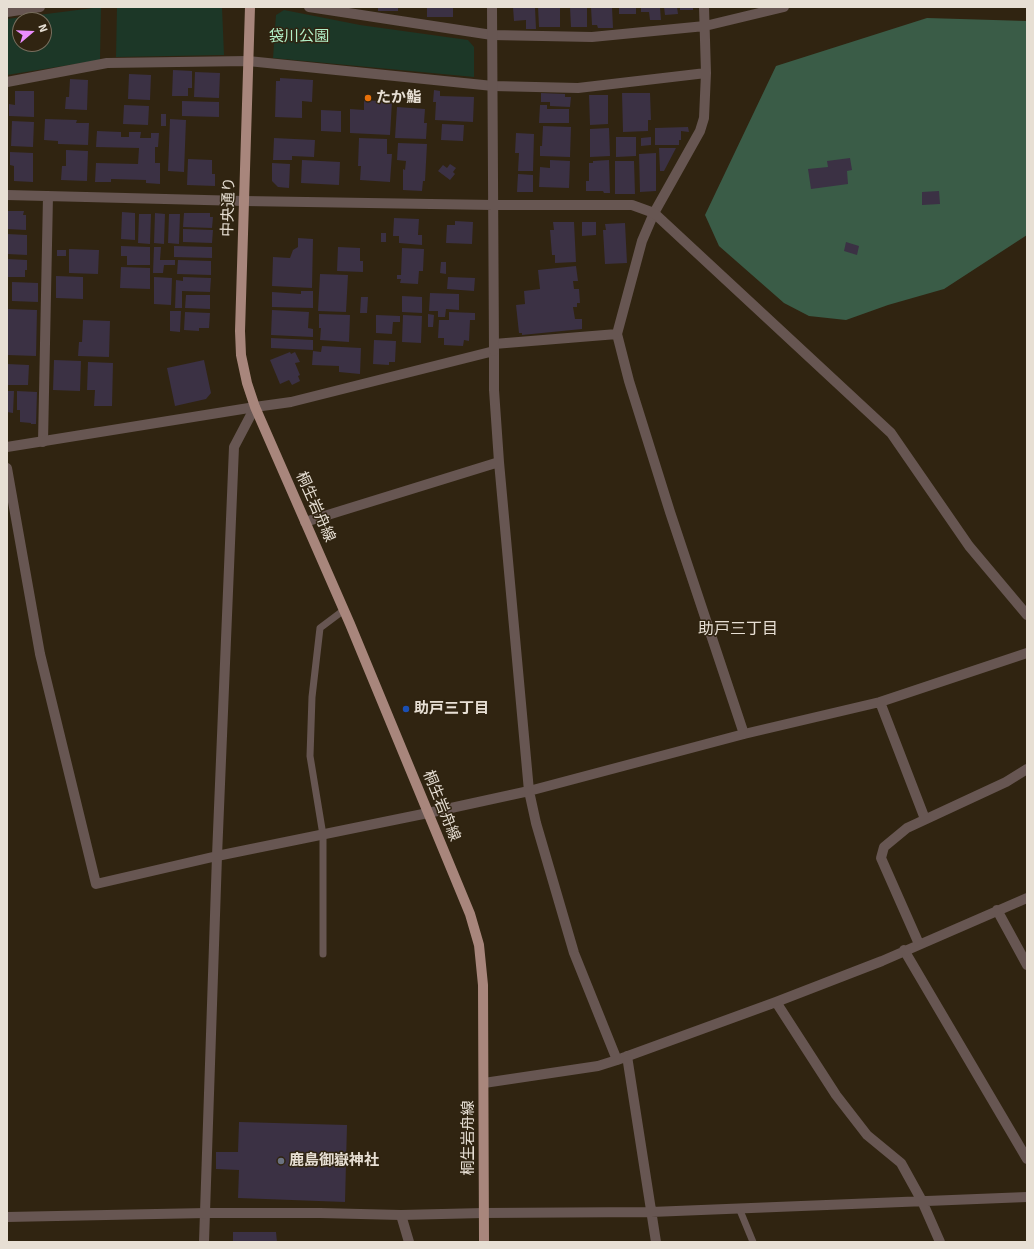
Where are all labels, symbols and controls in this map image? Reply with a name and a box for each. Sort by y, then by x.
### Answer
north arrow [12,12,52,52]
text: N [35,23,50,34]
park label: 袋川公園 [269,28,329,46]
place label: たか鮨 [376,89,421,107]
marker: たか鮨 [363,93,373,103]
street label: 中央通り [219,177,239,237]
street label: 桐生岩舟線 [292,469,338,545]
district label: 助戸三丁目 [698,620,778,640]
place label: 助戸三丁目 [414,700,489,718]
marker: 助戸三丁目 [401,704,411,714]
street label: 桐生岩舟線 [419,768,463,844]
street label: 桐生岩舟線 [460,1101,478,1175]
place label: 鹿島御嶽神社 [289,1152,379,1170]
marker: 鹿島御嶽神社 [276,1156,286,1166]

